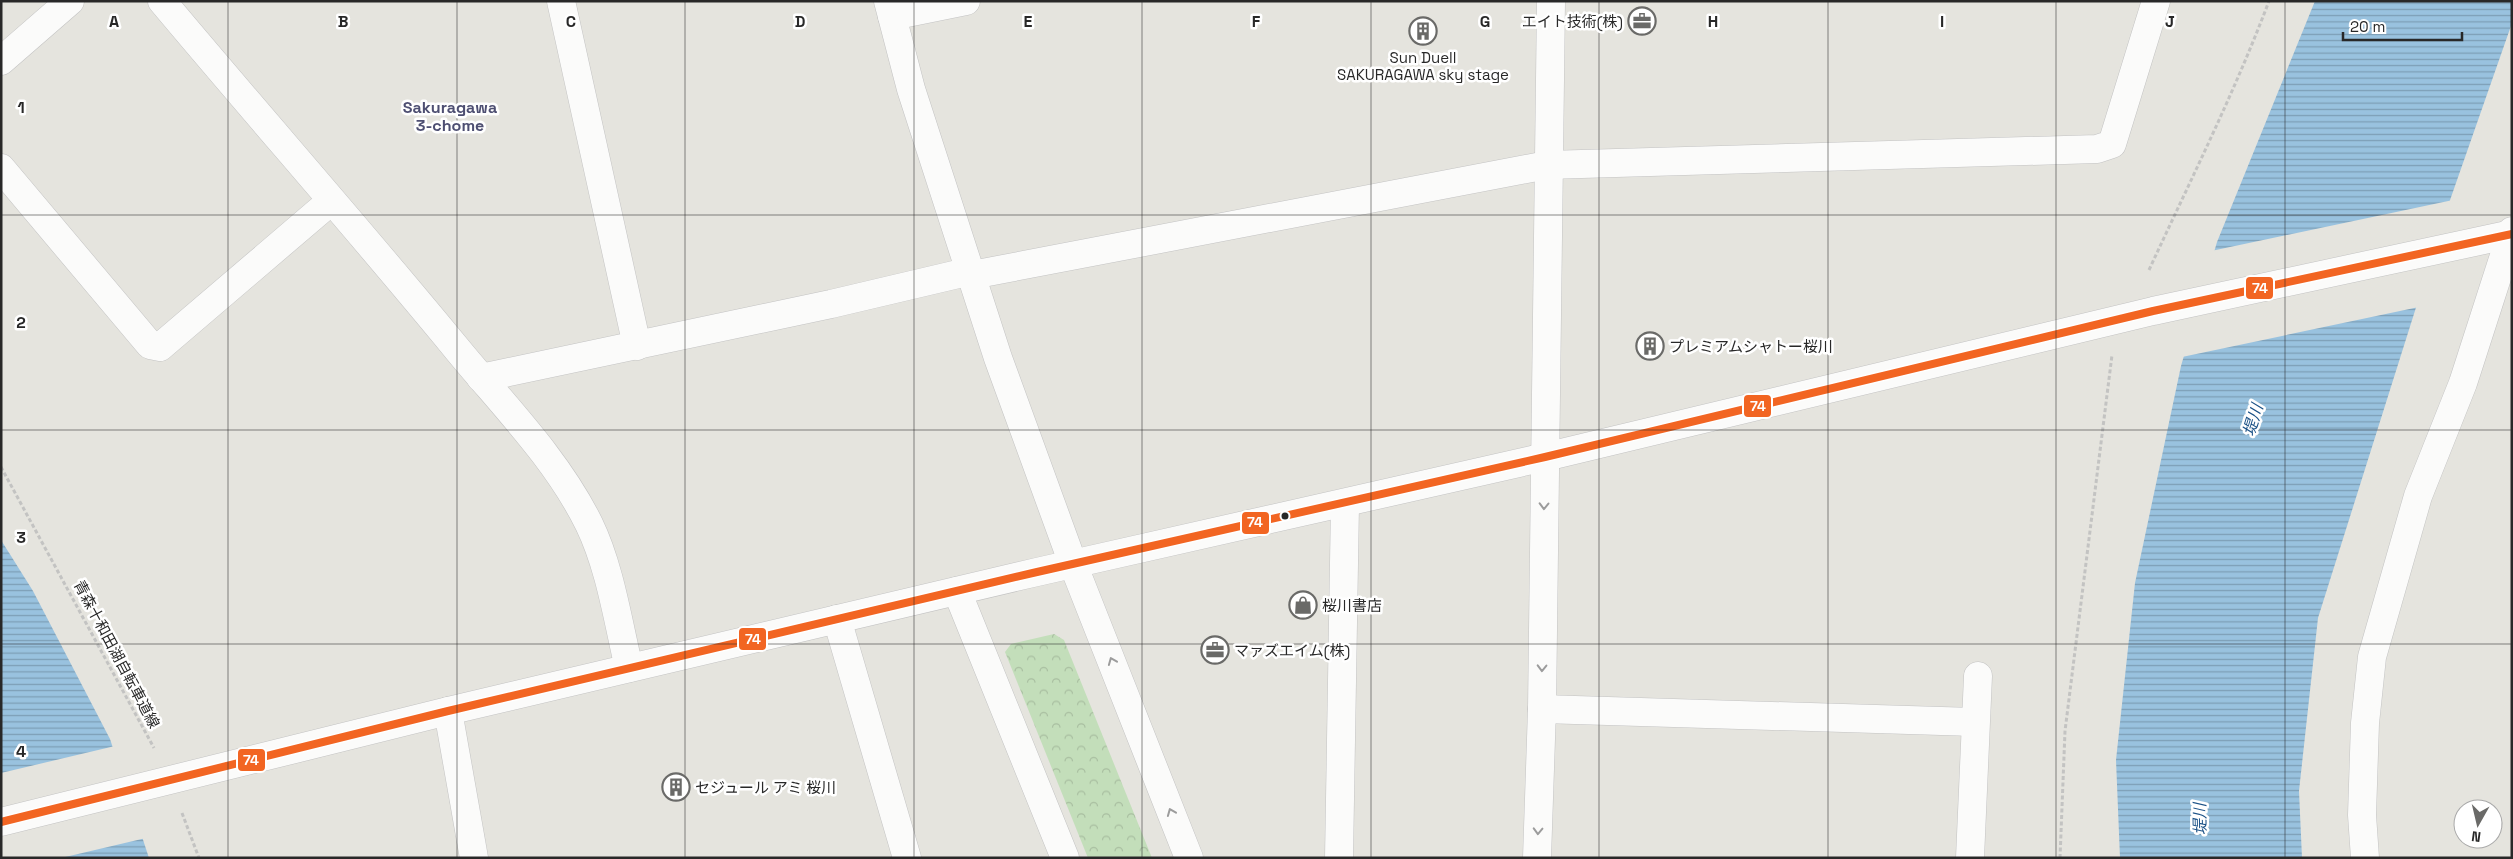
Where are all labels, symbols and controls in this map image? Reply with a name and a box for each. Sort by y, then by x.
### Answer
office icon: エイト技術(株) [1627,6,1657,36]
scale bar [2343,10,2462,42]
text: A [109,11,119,32]
text: B [338,11,348,32]
text: C [566,11,576,32]
text: D [795,11,805,32]
text: E [1024,11,1033,32]
text: F [1252,11,1261,32]
text: G [1480,11,1490,32]
text: H [1708,11,1718,32]
text: I [1940,11,1944,32]
text: J [2165,11,2175,32]
place label: エイト技術(株) [1522,12,1623,32]
building icon: Sun Duell SAKURAGAWA sky stage [1408,16,1438,46]
text: 20 m [2350,17,2385,36]
place label: Sun Duell SAKURAGAWA sky stage [1337,48,1509,84]
text: 1 [17,97,25,118]
district label: Sakuragawa 3-chome [403,97,497,136]
line badge: 74 [2245,276,2274,300]
text: 74 [2252,279,2268,297]
text: 2 [16,312,26,333]
building icon: プレミアムシャトー桜川 [1635,331,1665,361]
place label: プレミアムシャトー桜川 [1669,337,1833,356]
line badge: 74 [1743,394,1772,418]
text: 74 [1750,397,1766,415]
water label: 堤川 [2238,400,2268,438]
one-way arrow [1539,502,1549,510]
line badge: 74 [1241,511,1270,535]
unlabelled marker [1280,511,1290,521]
text: 74 [1247,513,1263,531]
text: 3 [16,527,26,548]
street label: 青森十和田湖自転車道線 [70,577,164,731]
shop icon: 桜川書店 [1288,590,1318,620]
place label: 桜川書店 [1322,596,1382,615]
line badge: 74 [738,627,767,651]
text: 74 [745,630,761,648]
office icon: マァズエイム(株) [1200,635,1230,665]
place label: マァズエイム(株) [1234,641,1350,661]
one-way arrow [1107,657,1118,666]
one-way arrow [1537,665,1547,673]
text: 4 [16,741,26,762]
line badge: 74 [237,748,266,772]
text: 74 [243,751,259,769]
building icon: セジュール アミ 桜川 [661,772,691,802]
place label: セジュール アミ 桜川 [695,778,836,797]
north arrow [2453,799,2503,849]
water label: 堤川 [2189,801,2211,835]
one-way arrow [1167,809,1177,817]
one-way arrow [1532,827,1543,835]
text: N [2470,827,2482,846]

